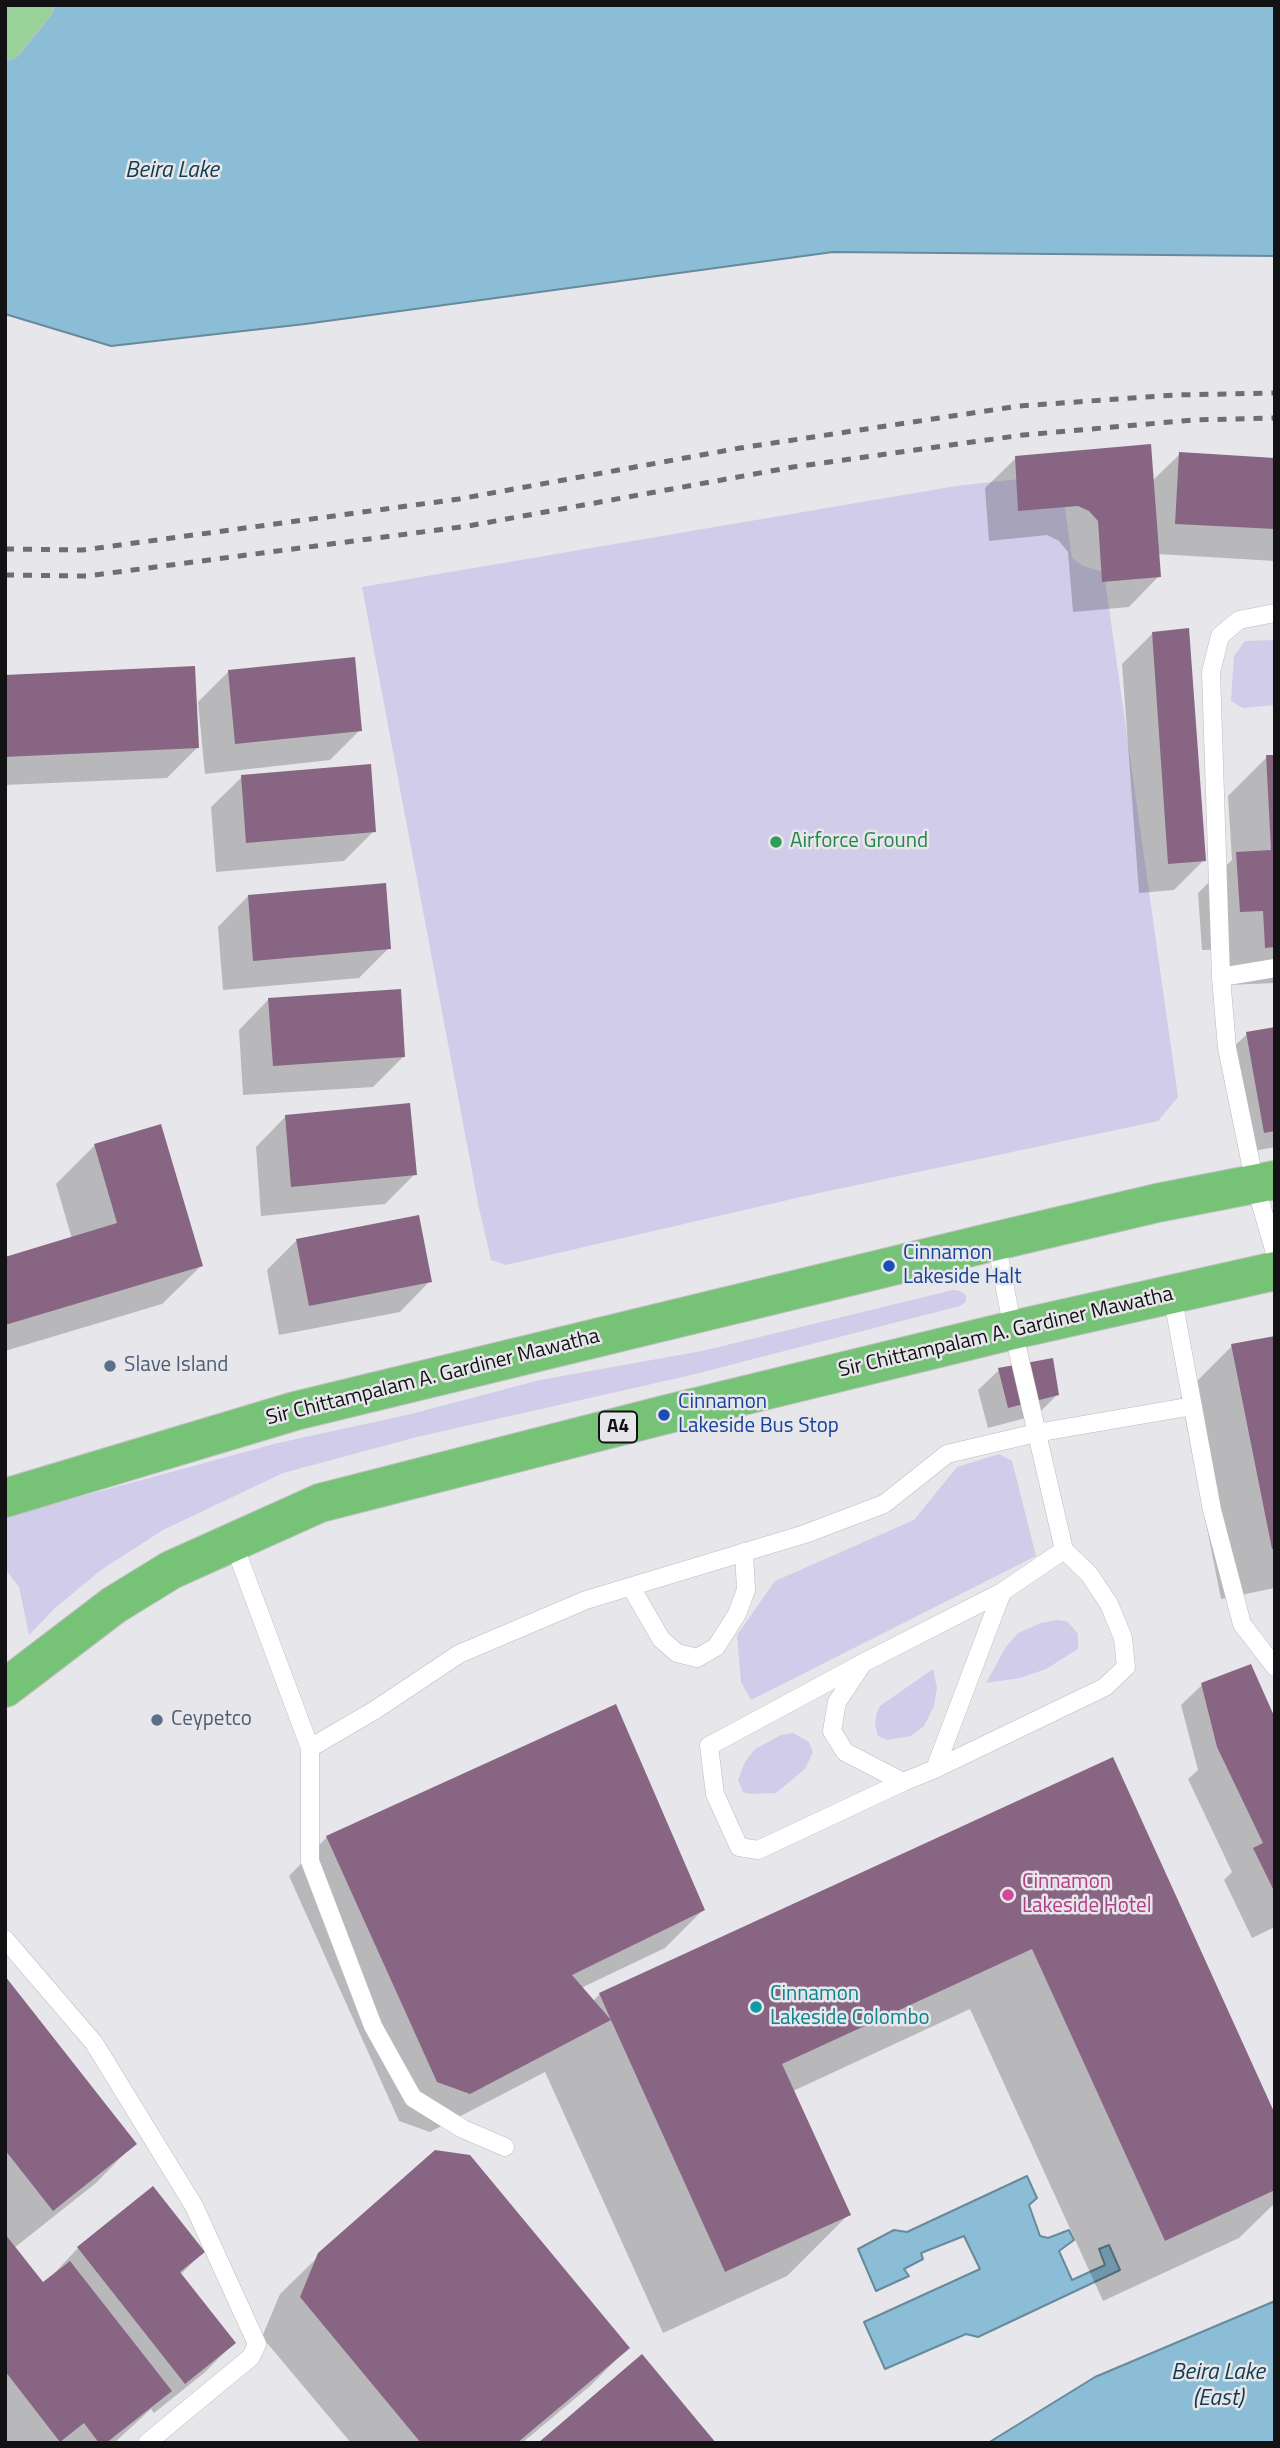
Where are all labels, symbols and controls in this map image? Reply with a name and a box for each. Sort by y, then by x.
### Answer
water label: Beira Lake [125,157,219,185]
place label: Airforce Ground [790,829,928,855]
marker: Airforce Ground [768,834,784,850]
place label: Cinnamon Lakeside Halt [903,1241,1022,1291]
marker: Cinnamon Lakeside Halt [881,1258,897,1274]
street label: Sir Chittampalam A. Gardiner Mawatha [836,1282,1176,1384]
street label: Sir Chittampalam A. Gardiner Mawatha [264,1324,602,1432]
place label: Slave Island [124,1353,228,1379]
marker: Slave Island [102,1358,118,1374]
place label: Cinnamon Lakeside Bus Stop [678,1390,839,1440]
marker: Cinnamon Lakeside Bus Stop [656,1407,672,1423]
road number: A4 [599,1412,637,1442]
place label: Ceypetco [171,1707,252,1733]
marker: Ceypetco [149,1712,165,1728]
place label: Cinnamon Lakeside Hotel [1022,1870,1152,1920]
marker: Cinnamon Lakeside Hotel [1000,1887,1016,1903]
place label: Cinnamon Lakeside Colombo [770,1982,930,2032]
marker: Cinnamon Lakeside Colombo [748,1999,764,2015]
water label: Beira Lake (East) [1171,2359,1265,2413]

